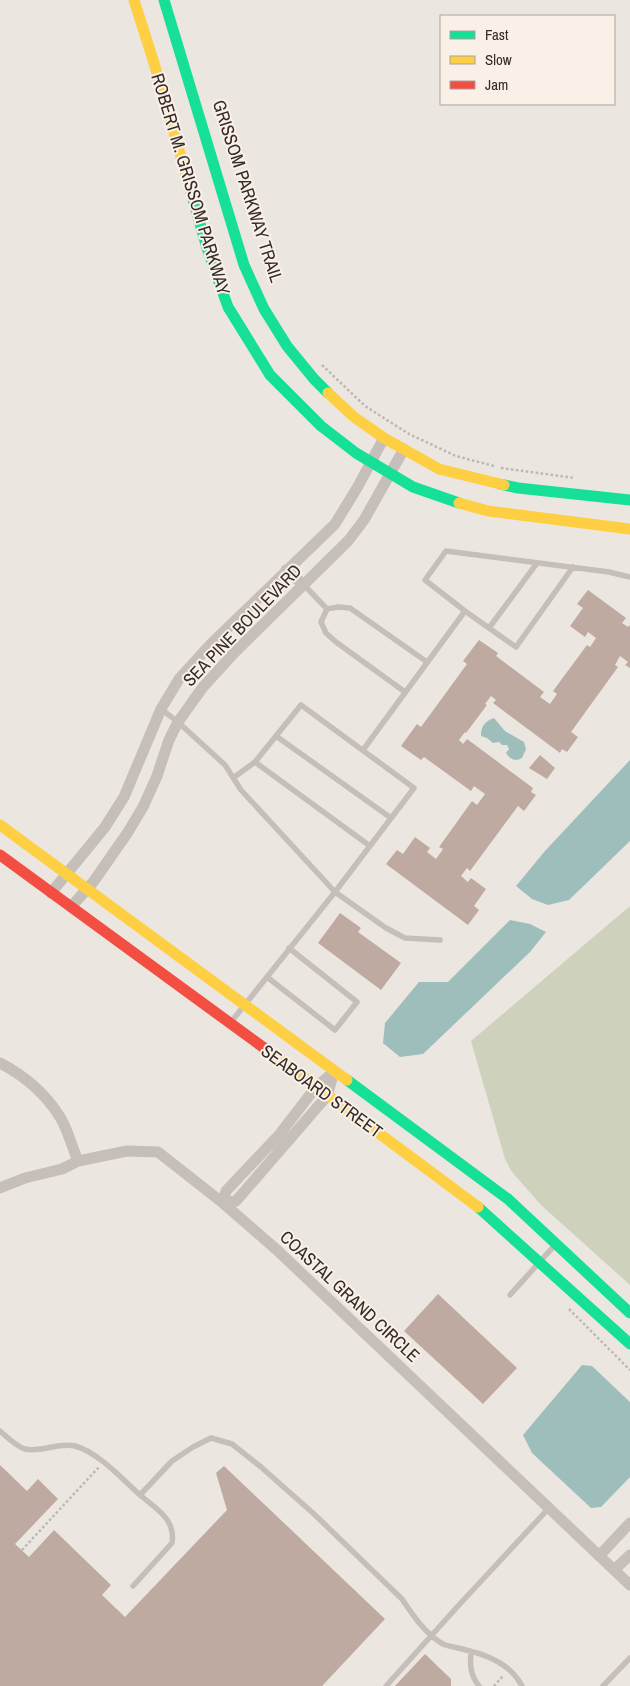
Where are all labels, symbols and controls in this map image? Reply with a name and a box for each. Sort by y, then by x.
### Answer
legend [440,15,615,105]
text: Fast [485,24,509,45]
text: Slow [485,49,512,70]
street label: ROBERT M. GRISSOM PARKWAY [145,70,237,298]
text: Jam [485,74,508,95]
street label: GRISSOM PARKWAY TRAIL [207,97,289,285]
street label: SEA PINE BOULEVARD [177,558,307,692]
street label: SEABOARD STREET [256,1038,388,1144]
street label: COASTAL GRAND CIRCLE [275,1224,425,1368]

